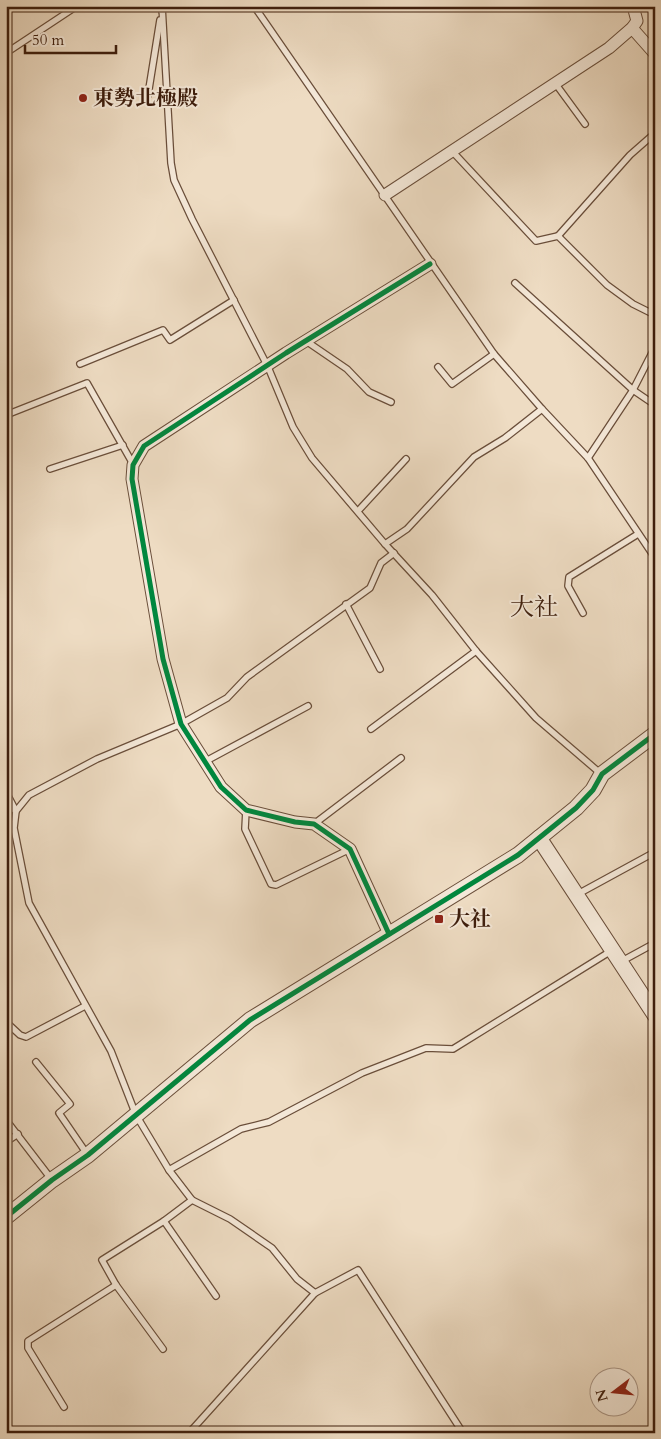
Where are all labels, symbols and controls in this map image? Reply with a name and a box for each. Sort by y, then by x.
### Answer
scale bar [25,22,116,54]
text: 50 m [32,30,64,50]
place label: 東勢北極殿 [93,84,198,113]
marker: 東勢北極殿 [77,92,89,104]
district label: 大社 [510,591,558,624]
place label: 大社 [449,905,491,934]
marker: 大社 [433,913,445,925]
north arrow [588,1366,638,1416]
text: N [591,1387,613,1404]

